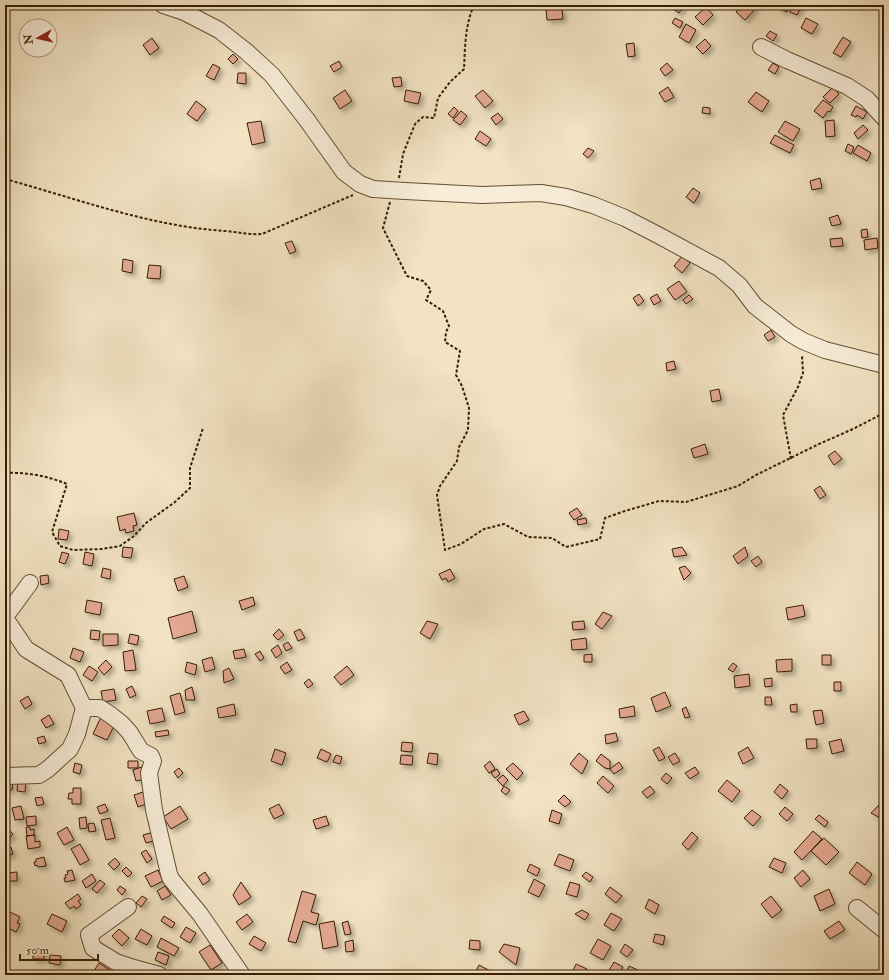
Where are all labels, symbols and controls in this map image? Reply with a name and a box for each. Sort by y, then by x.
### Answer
north arrow [18,18,58,58]
text: N [21,32,36,46]
scale bar [20,936,98,962]
text: 50 m [26,943,50,958]

